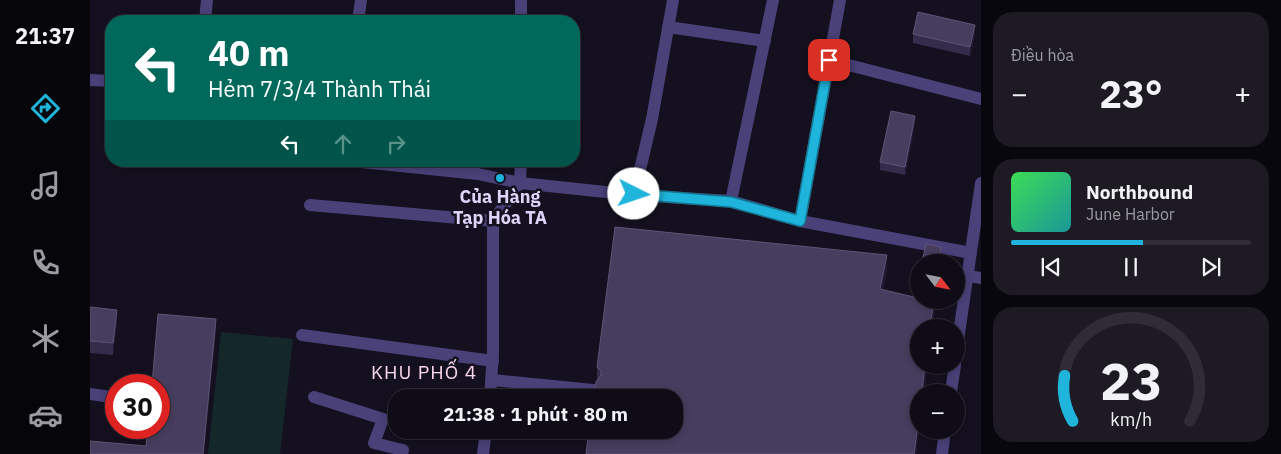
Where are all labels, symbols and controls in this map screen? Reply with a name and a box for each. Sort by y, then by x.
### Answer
text: 21:37 [15,21,75,50]
text: 40 m [208,30,290,76]
icon: left [125,35,190,100]
pin [808,39,850,81]
text: Điều hòa [1011,45,1074,65]
icon: arrive [815,46,843,74]
text: 23° [1099,69,1163,118]
text: Hẻm 7/3/4 Thành Thái [208,74,431,103]
text: − [1011,75,1028,112]
text: + [1234,75,1251,112]
icon: directions [28,91,63,126]
icon: left [276,130,304,158]
icon: ahead [329,130,357,158]
icon: right [382,130,410,158]
position arrow [607,167,659,219]
icon: music [28,168,63,203]
marker: Của Hàng Tạp Hóa TA [494,172,506,184]
text: Northbound [1086,180,1193,204]
place label: Của Hàng Tạp Hóa TA [453,185,547,229]
text: June Harbor [1086,204,1175,224]
icon: phone [28,245,63,280]
icon: previous [1037,253,1065,281]
icon: pause [1117,253,1145,281]
icon: next [1197,253,1225,281]
north arrow [910,254,965,309]
map controls [910,254,965,439]
button: + [910,319,965,374]
icon: climate [28,321,63,356]
text: 23 [1100,347,1162,414]
district label: KHU PHỐ 4 [371,358,477,384]
speed limit sign: 30 [105,374,170,439]
button: − [910,384,965,439]
icon: car [28,398,63,433]
text: 21:38 · 1 phút · 80 m [443,402,628,426]
text: km/h [1110,408,1152,431]

